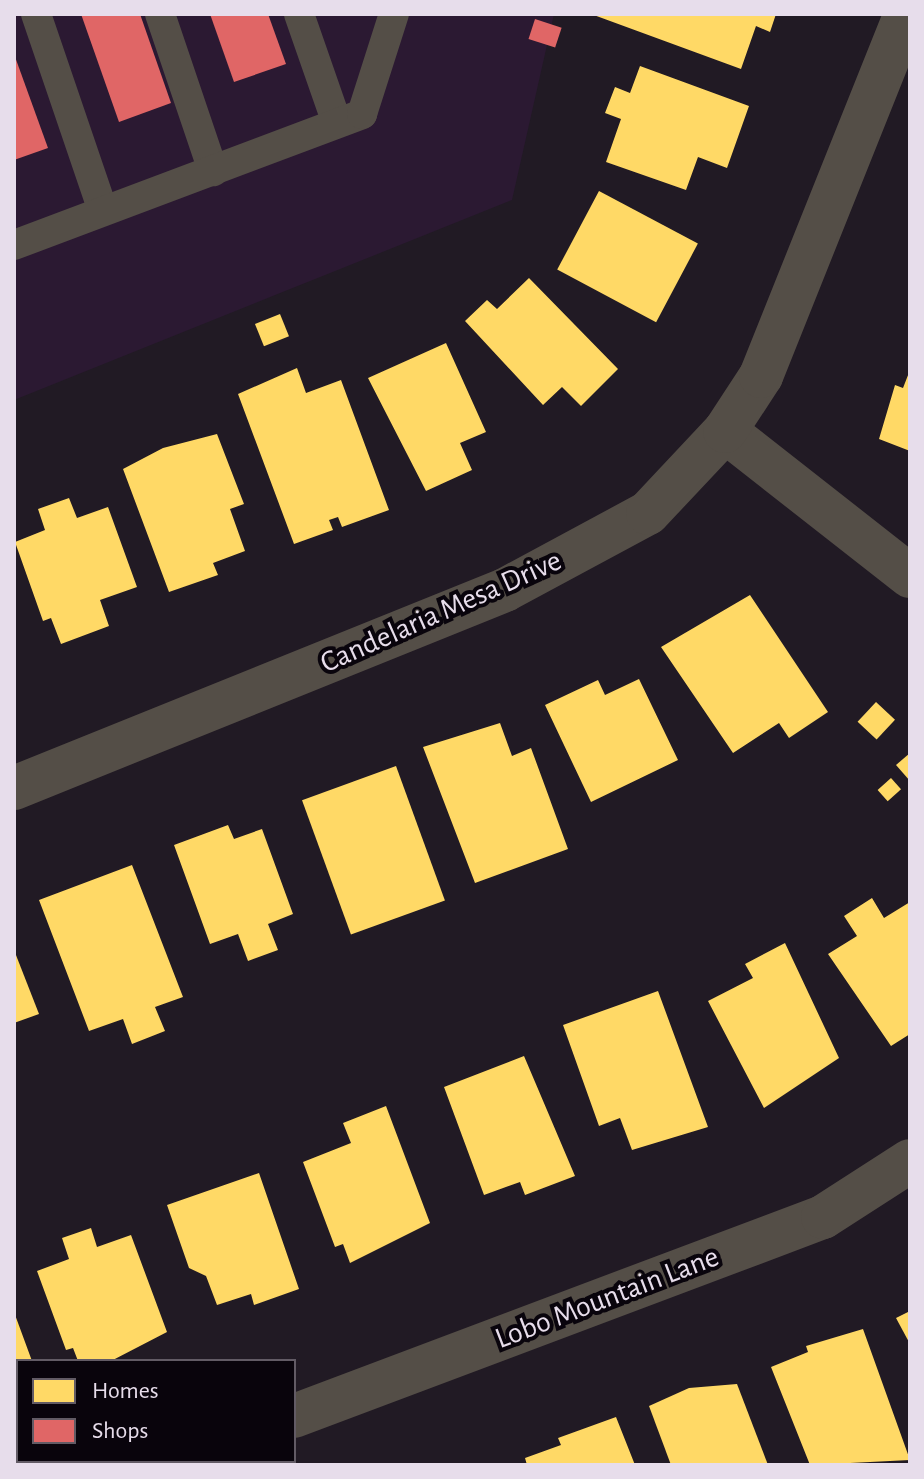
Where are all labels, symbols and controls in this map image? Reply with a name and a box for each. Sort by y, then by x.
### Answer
street label: Candelaria Mesa Drive [315,543,567,681]
street label: Lobo Mountain Lane [490,1239,724,1357]
legend [16,1359,296,1463]
text: Homes [92,1379,159,1403]
text: Shops [92,1419,148,1443]

